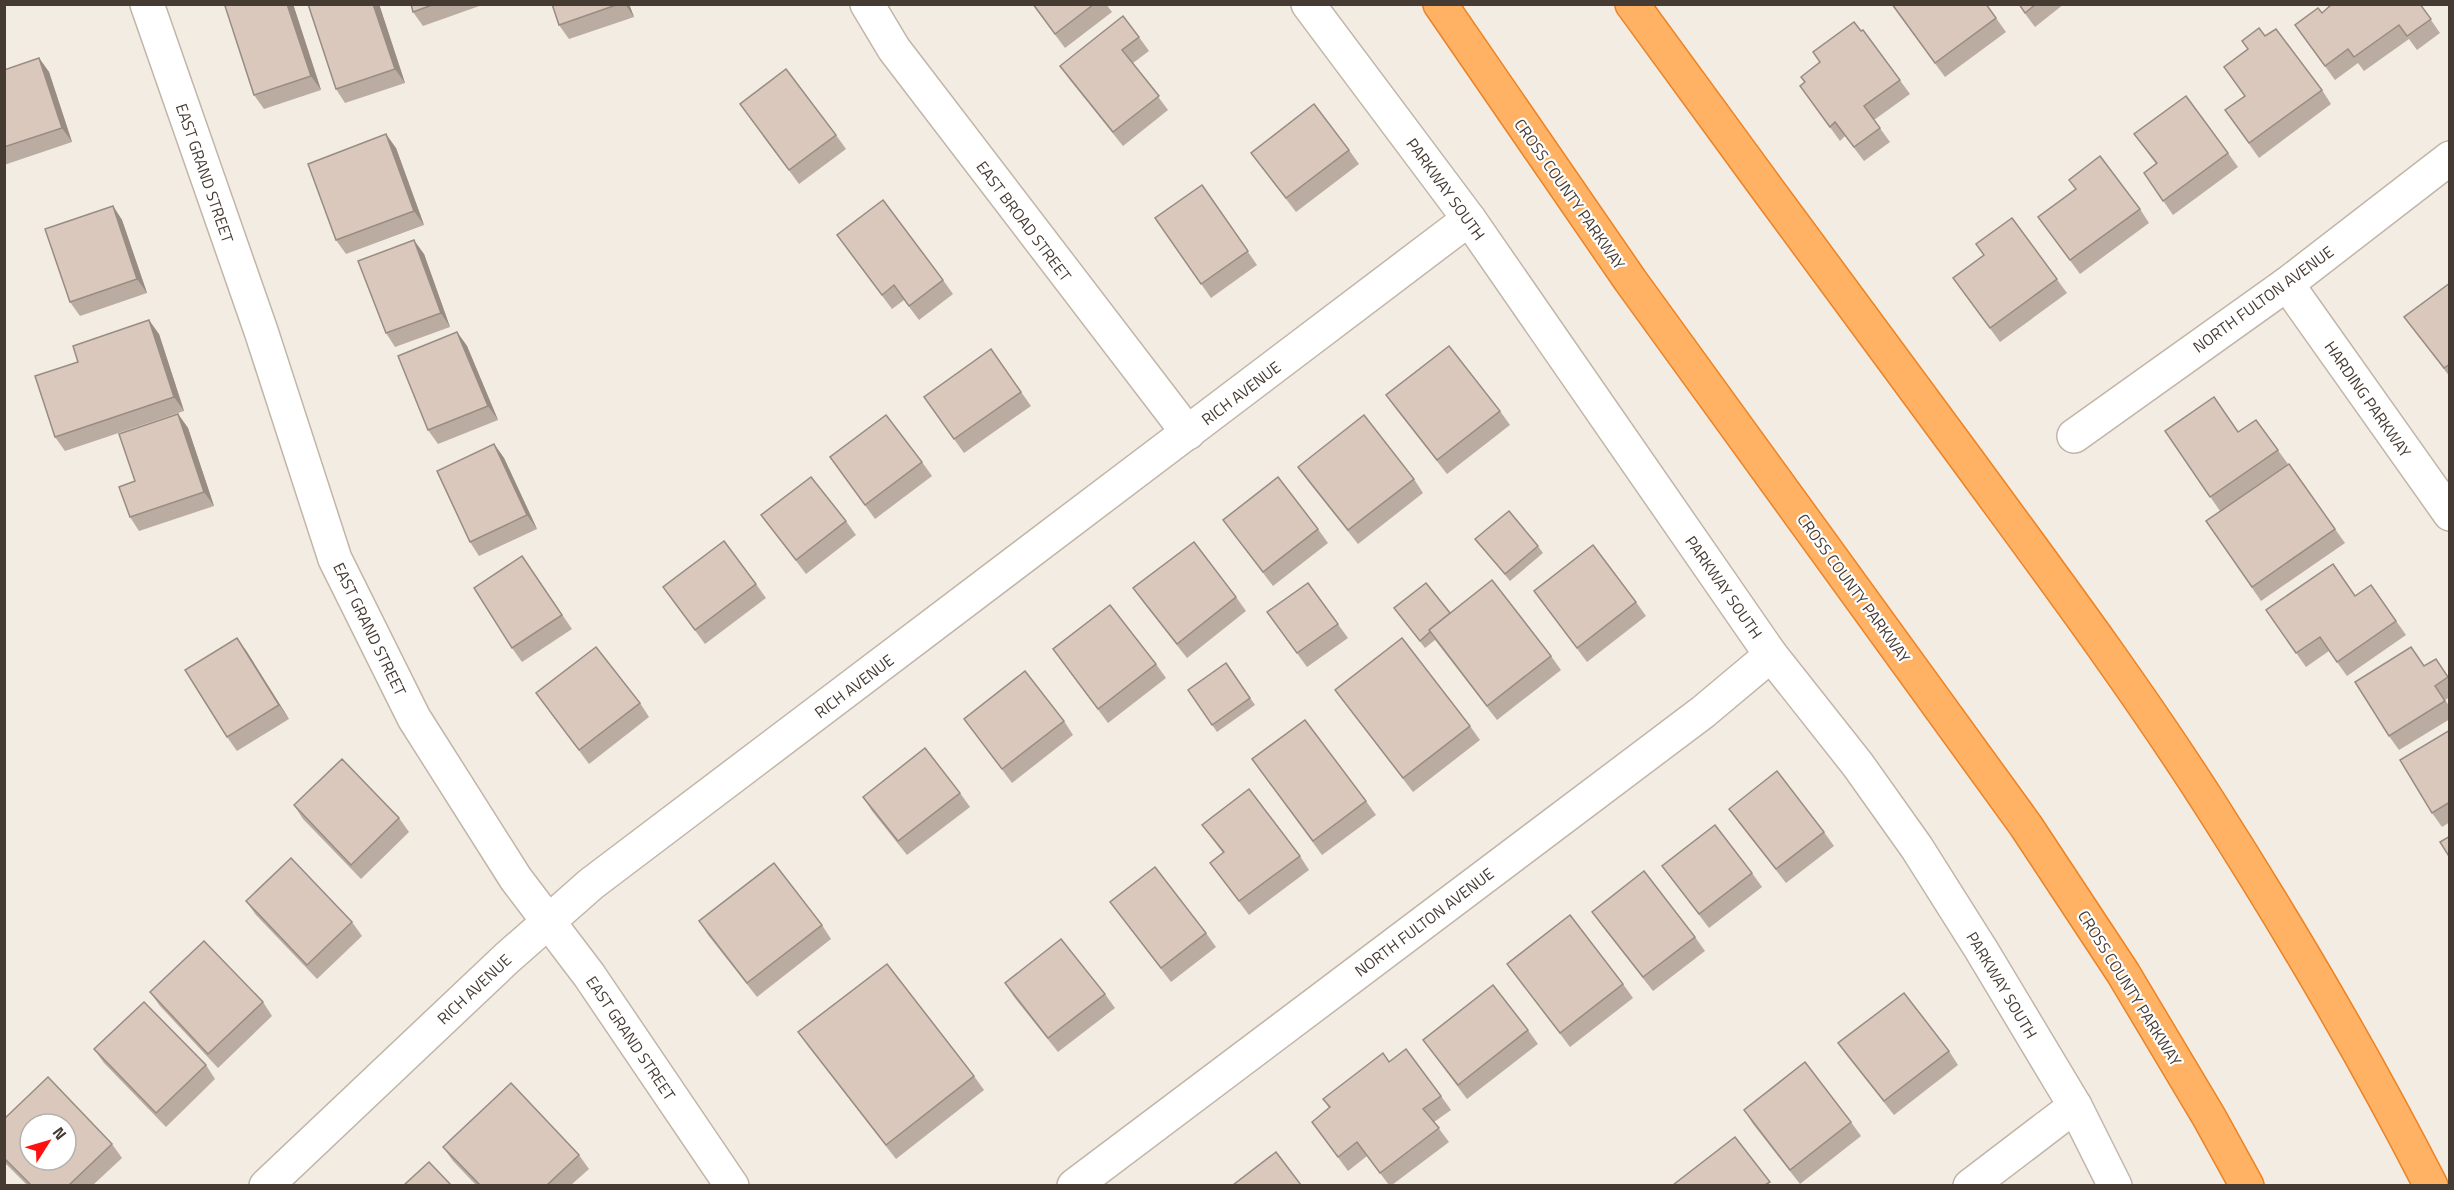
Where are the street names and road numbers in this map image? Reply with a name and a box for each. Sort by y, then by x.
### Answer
street label: EAST GRAND STREET [170,100,240,246]
street label: CROSS COUNTY PARKWAY [1509,114,1632,275]
street label: PARKWAY SOUTH [1401,133,1491,245]
street label: EAST BROAD STREET [971,156,1078,287]
street label: NORTH FULTON AVENUE [2188,240,2338,358]
street label: HARDING PARKWAY [2319,336,2417,462]
street label: RICH AVENUE [1196,355,1286,431]
street label: CROSS COUNTY PARKWAY [1792,508,1917,668]
street label: PARKWAY SOUTH [1679,531,1769,643]
street label: EAST GRAND STREET [327,558,413,700]
street label: RICH AVENUE [809,648,899,724]
street label: NORTH FULTON AVENUE [1349,862,1499,982]
street label: CROSS COUNTY PARKWAY [2072,906,2188,1071]
street label: PARKWAY SOUTH [1961,927,2043,1043]
street label: RICH AVENUE [431,948,517,1030]
street label: EAST GRAND STREET [580,971,682,1106]

